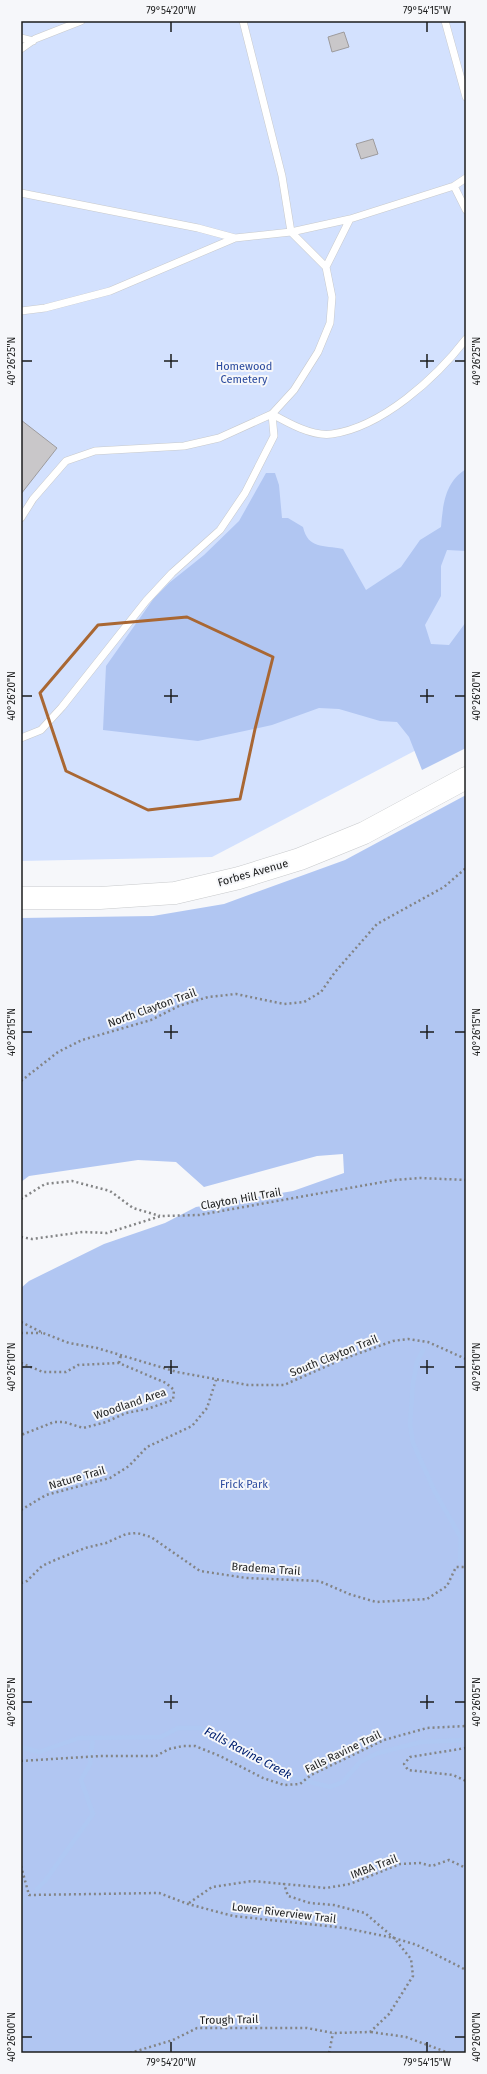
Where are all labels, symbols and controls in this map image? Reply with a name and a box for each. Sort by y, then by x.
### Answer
text: 79°54'20"W [146,5,196,17]
text: 79°54'15"W [403,5,452,17]
text: 40°26'25"N [6,337,18,385]
text: 40°26'25"N [471,337,483,385]
park label: Homewood Cemetery [216,360,272,386]
text: 40°26'20"N [6,671,18,721]
text: 40°26'20"N [471,671,483,721]
street label: Forbes Avenue [216,857,290,889]
street label: North Clayton Trail [106,986,198,1030]
text: 40°26'15"N [6,1008,18,1056]
text: 40°26'15"N [471,1008,483,1056]
street label: Clayton Hill Trail [200,1186,282,1212]
street label: South Clayton Trail [288,1332,380,1380]
text: 40°26'10"N [6,1342,18,1392]
text: 40°26'10"N [471,1342,483,1392]
street label: Woodland Area [92,1386,168,1422]
street label: Nature Trail [47,1464,107,1492]
park label: Frick Park [220,1478,268,1491]
street label: Bradema Trail [231,1560,301,1578]
text: 40°26'05"N [6,1677,18,1727]
text: 40°26'05"N [471,1677,483,1727]
water label: Falls Ravine Creek [202,1724,294,1782]
street label: Falls Ravine Trail [303,1728,383,1776]
street label: IMBA Trail [349,1852,399,1882]
street label: Lower Riverview Trail [231,1900,337,1926]
text: 40°26'00"N [6,2012,18,2062]
text: 40°26'00"N [471,2012,483,2062]
street label: Trough Trail [200,2013,258,2027]
text: 79°54'20"W [146,2057,196,2069]
text: 79°54'15"W [403,2057,452,2069]

